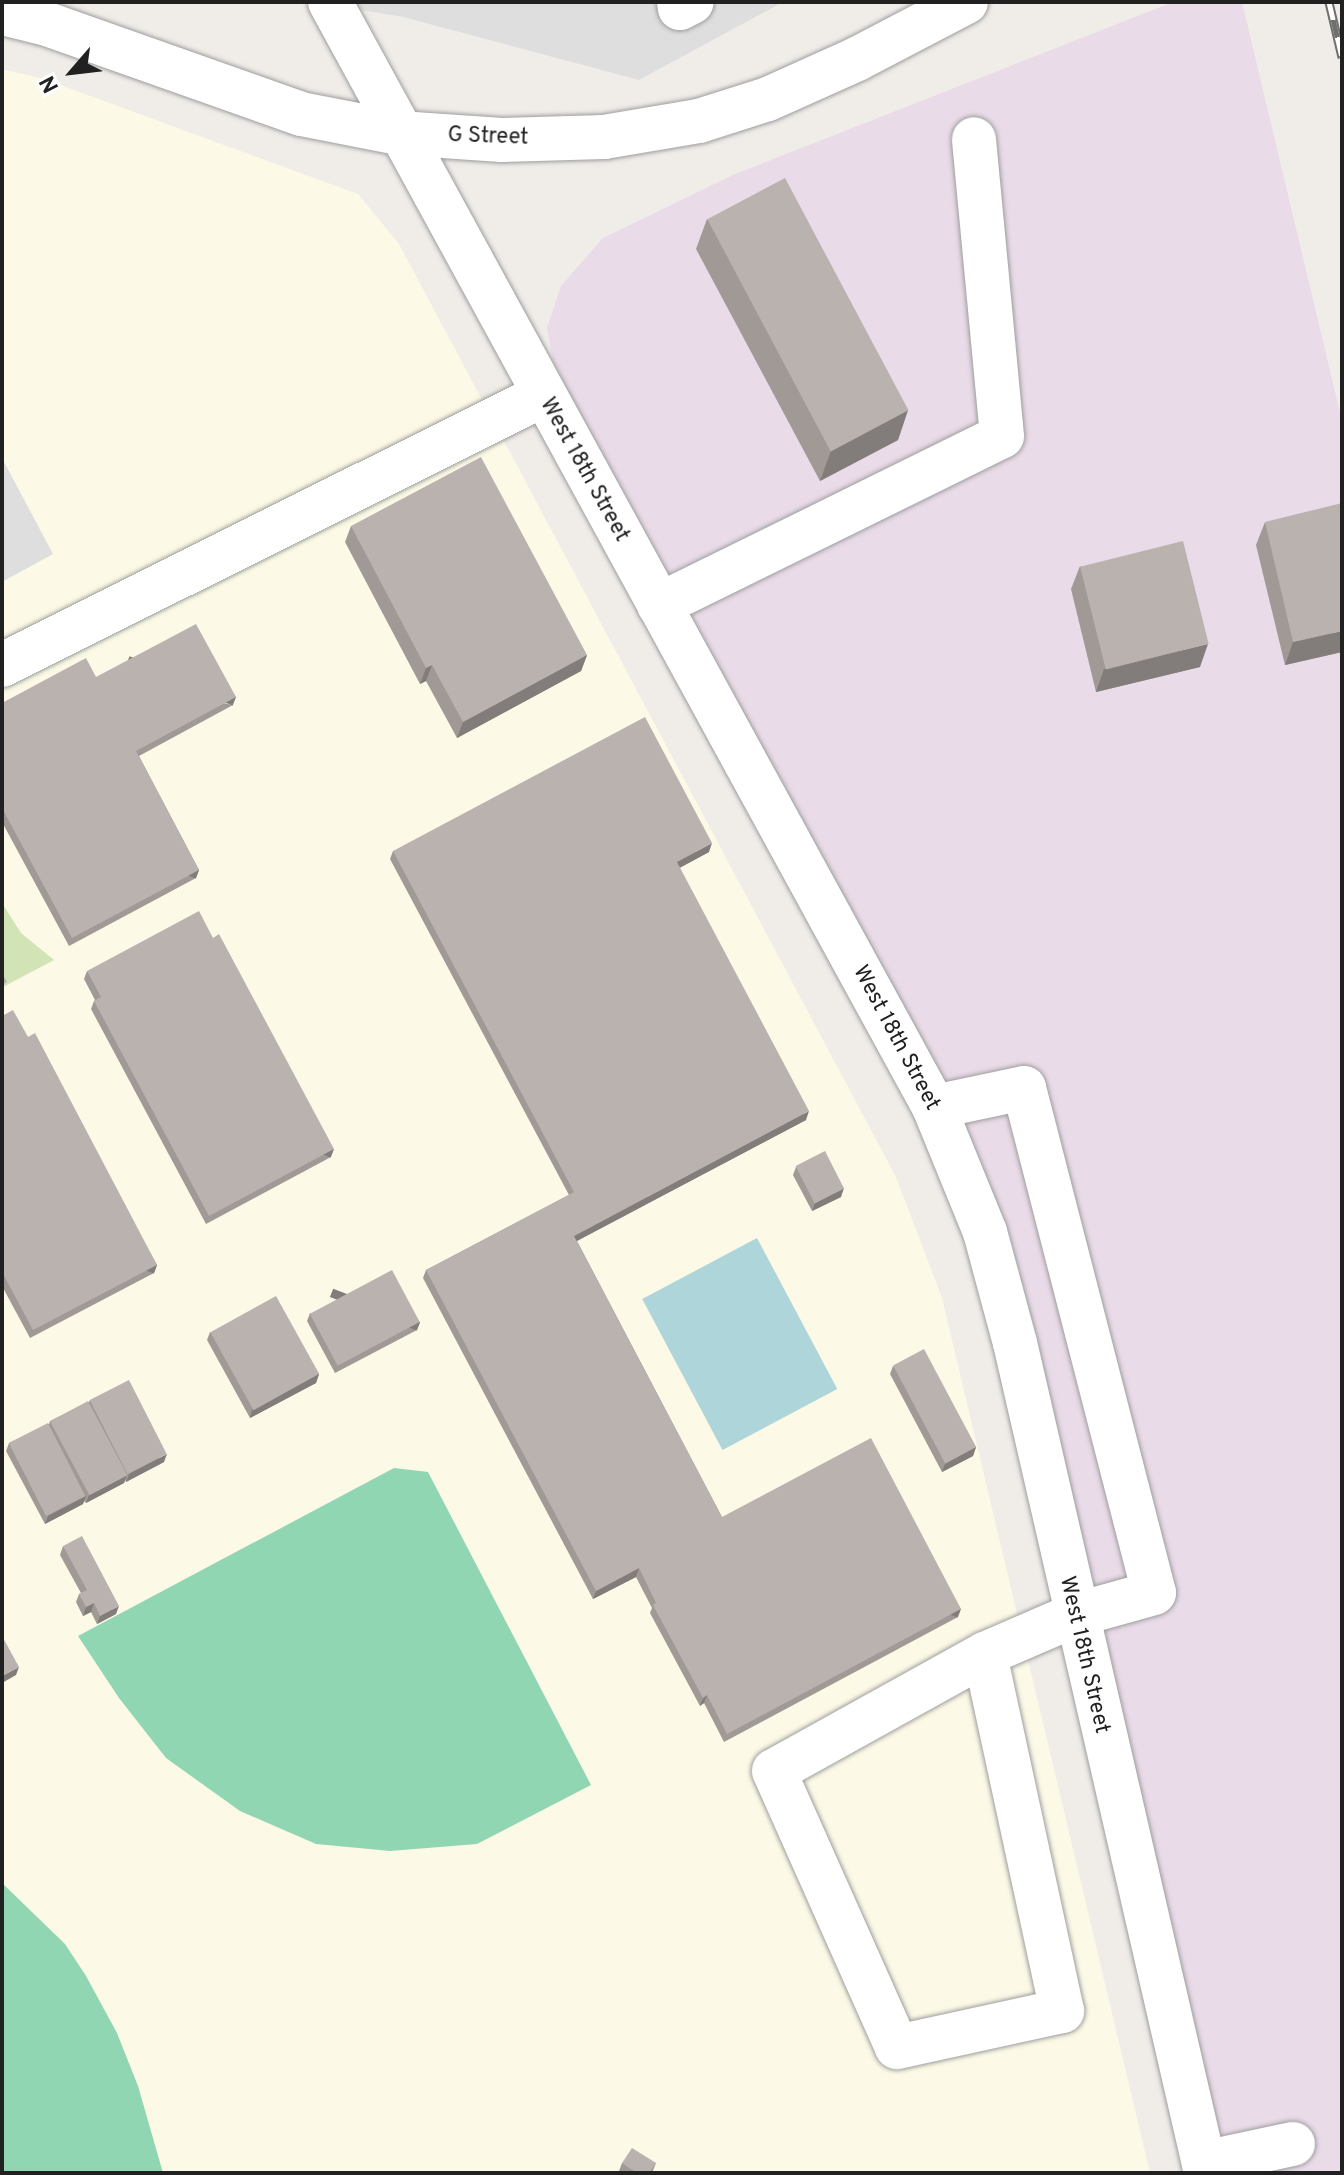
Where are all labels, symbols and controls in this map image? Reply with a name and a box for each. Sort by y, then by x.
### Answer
north arrow [32,32,112,112]
text: N [35,70,66,97]
street label: G Street [447,122,529,152]
street label: West 18th Street [534,393,634,547]
street label: West 18th Street [847,961,945,1115]
street label: West 18th Street [1053,1574,1115,1736]

